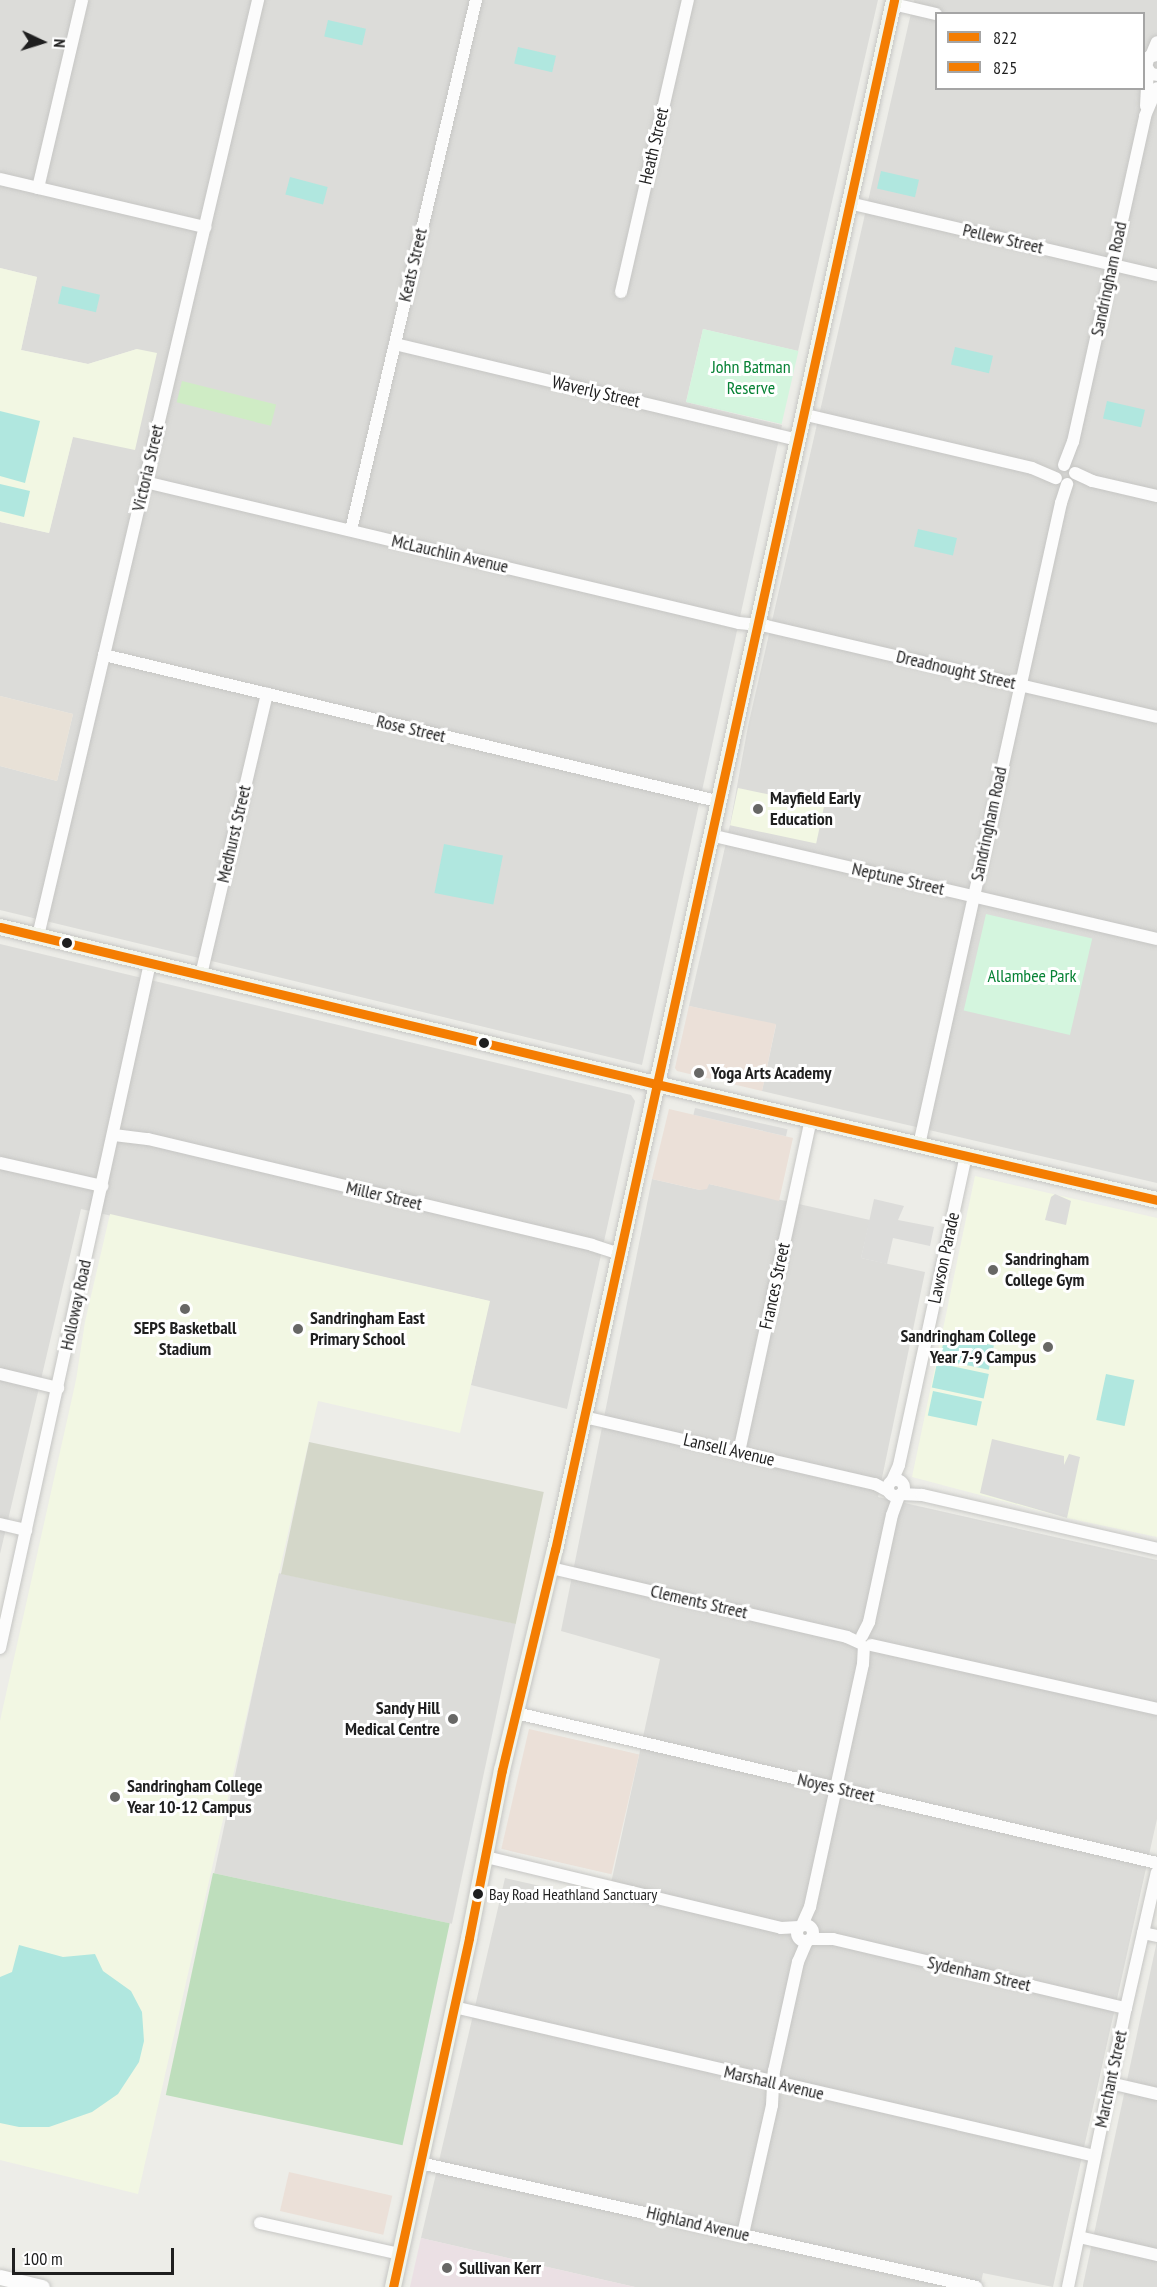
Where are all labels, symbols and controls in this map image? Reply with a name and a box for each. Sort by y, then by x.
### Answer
north arrow [12,12,72,72]
legend [935,12,1145,90]
text: 822 [993,26,1017,49]
text: N [50,38,70,48]
text: 825 [993,56,1017,79]
street label: Heath Street [635,105,673,187]
street label: Pellew Street [960,219,1046,259]
street label: Sandringham Road [1086,220,1132,338]
street label: Keats Street [394,226,432,304]
park label: John Batman Reserve [711,357,791,400]
street label: Waverly Street [550,371,642,413]
street label: Victoria Street [128,423,168,513]
street label: McLauchlin Avenue [389,530,511,578]
street label: Dreadnought Street [894,646,1018,694]
street label: Rose Street [374,711,448,747]
street label: Sandringham Road [966,765,1012,883]
street label: Medhurst Street [212,783,256,885]
place label: Mayfield Early Education [770,788,861,830]
marker: Mayfield Early Education [751,802,765,816]
street label: Neptune Street [850,858,946,900]
unlabelled marker [61,937,73,949]
park label: Allambee Park [988,965,1076,987]
unlabelled marker [478,1037,490,1049]
place label: Yoga Arts Academy [711,1062,833,1084]
marker: Yoga Arts Academy [692,1066,706,1080]
street label: Miller Street [344,1177,424,1215]
street label: Lawson Parade [924,1210,964,1306]
street label: Frances Street [755,1241,795,1331]
place label: Sandringham College Gym [1005,1249,1089,1292]
street label: Holloway Road [56,1257,96,1353]
marker: Sandringham College Gym [986,1263,1000,1277]
marker: SEPS Basketball Stadium [178,1302,192,1316]
place label: Sandringham East Primary School [310,1308,425,1350]
place label: SEPS Basketball Stadium [134,1318,236,1360]
marker: Sandringham East Primary School [291,1322,305,1336]
place label: Sandringham College Year 7-9 Campus [900,1326,1036,1368]
marker: Sandringham College Year 7-9 Campus [1041,1340,1055,1354]
street label: Lansell Avenue [681,1429,777,1471]
street label: Clements Street [648,1580,750,1624]
place label: Sandy Hill Medical Centre [345,1698,440,1740]
marker: Sandy Hill Medical Centre [444,1710,462,1728]
street label: Noyes Street [795,1769,877,1807]
place label: Sandringham College Year 10-12 Campus [127,1776,263,1818]
marker: Sandringham College Year 10-12 Campus [108,1790,122,1804]
place label: Bay Road Heathland Sanctuary [489,1884,658,1904]
marker: Bay Road Heathland Sanctuary [472,1888,484,1900]
street label: Sydenham Street [925,1952,1033,1996]
street label: Marchant Street [1090,2028,1132,2130]
street label: Marshall Avenue [722,2061,826,2105]
street label: Highland Avenue [644,2202,752,2246]
scale bar [15,2236,177,2274]
text: 100 m [23,2247,63,2270]
place label: Sullivan Kerr [459,2257,541,2279]
marker: Sullivan Kerr [440,2261,454,2275]

